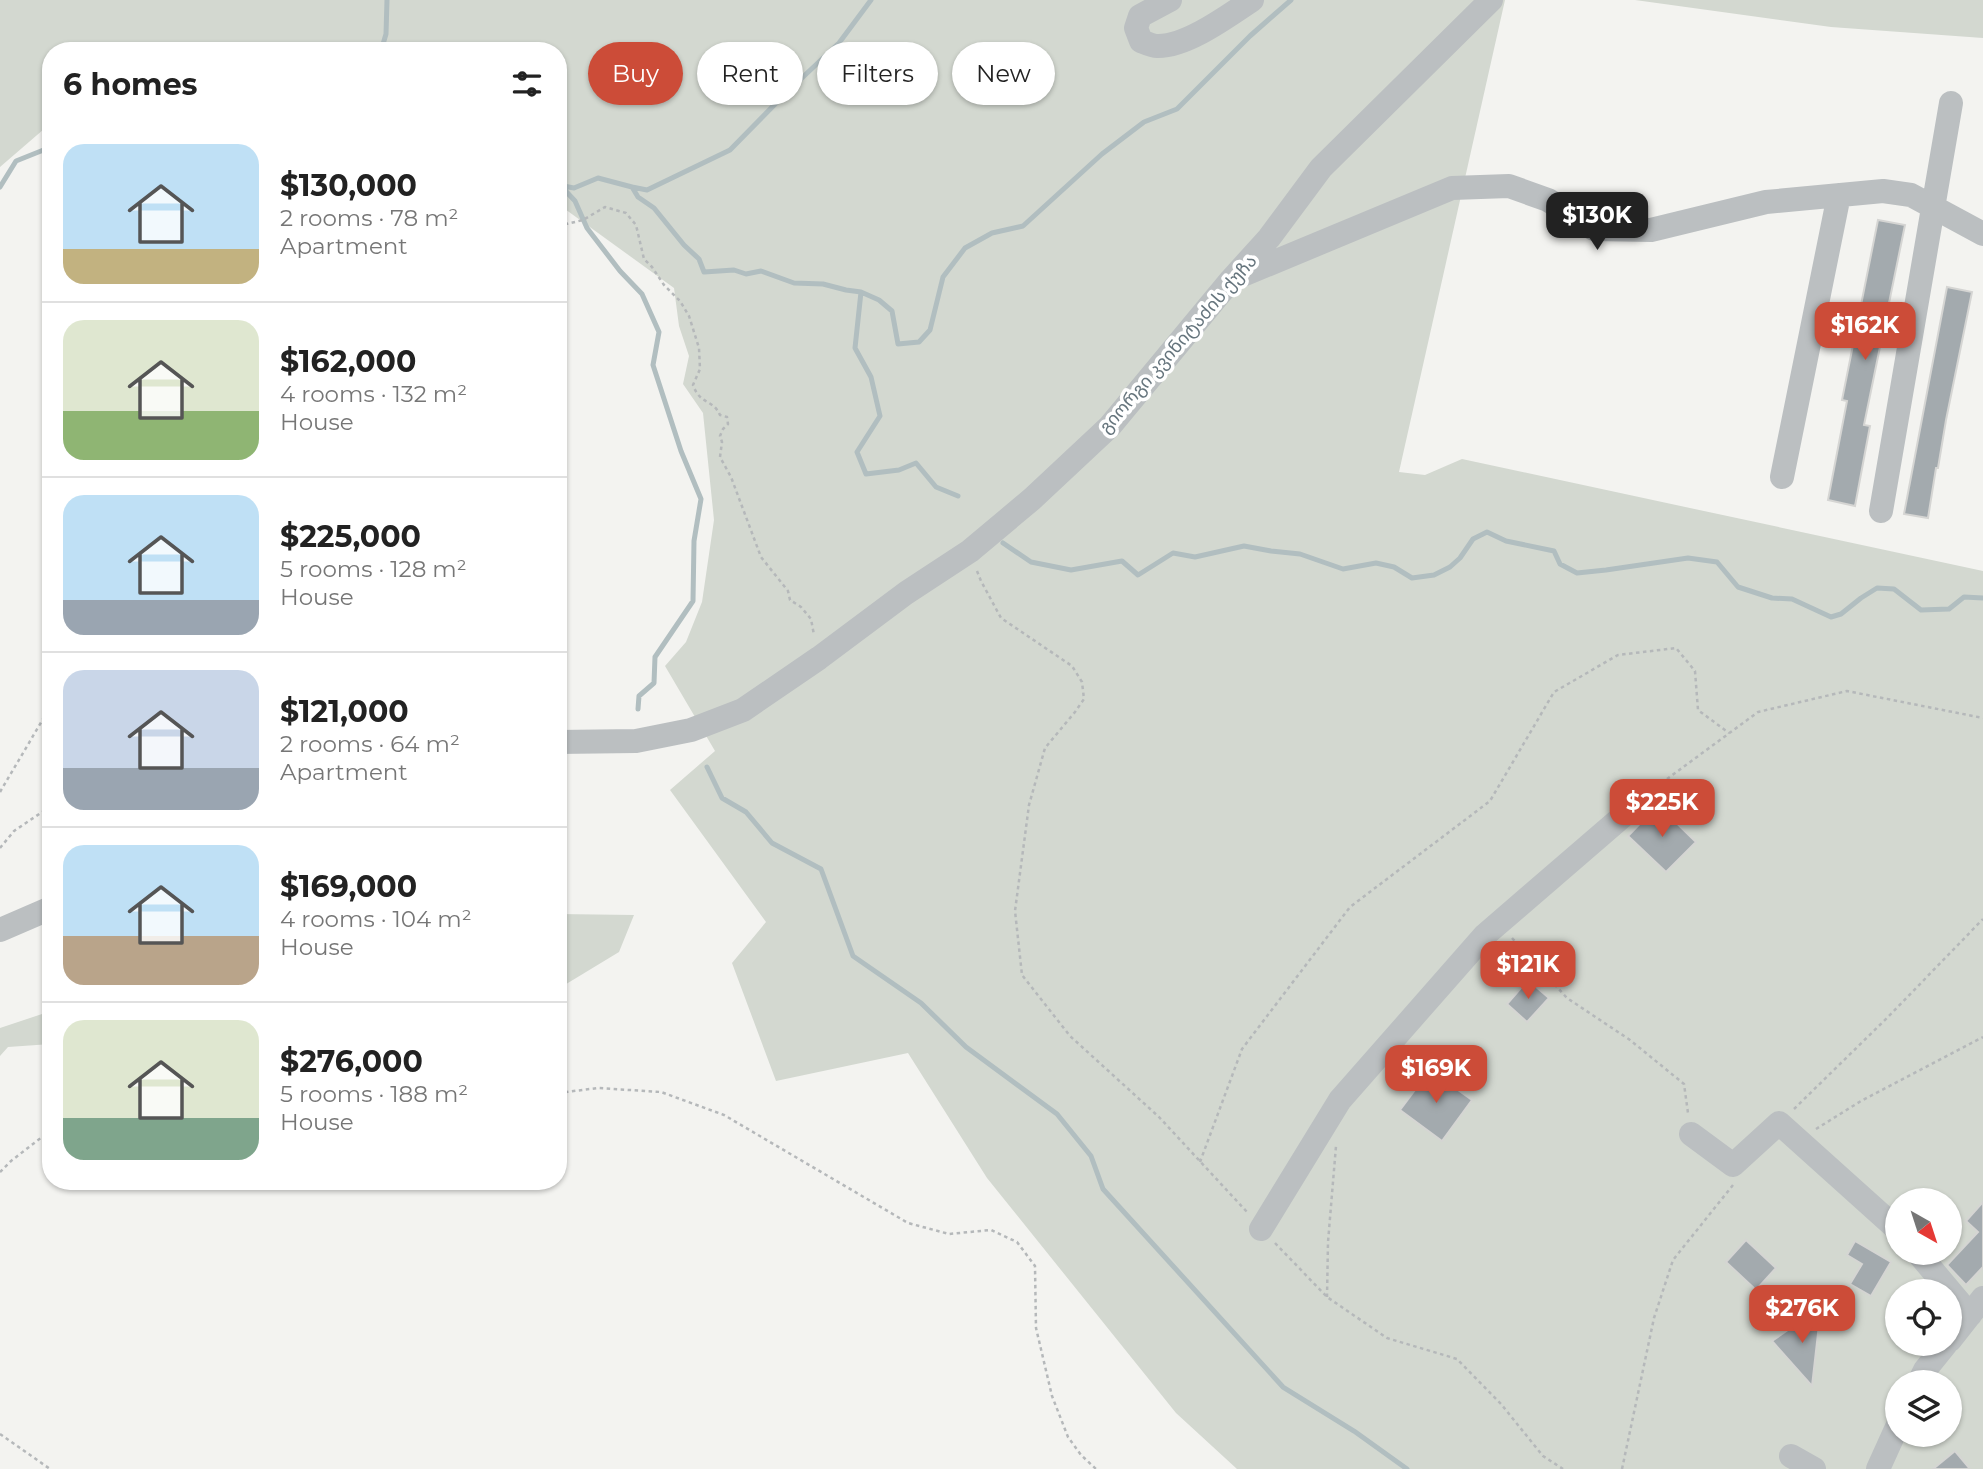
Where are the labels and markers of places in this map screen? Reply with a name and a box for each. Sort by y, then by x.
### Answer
pin: $130K [1548,192,1646,252]
pin: $162K [1816,302,1914,362]
pin: $225K [1613,780,1711,839]
pin: $121K [1479,942,1577,1001]
pin: $169K [1387,1046,1485,1105]
pin: $276K [1753,1286,1851,1345]

